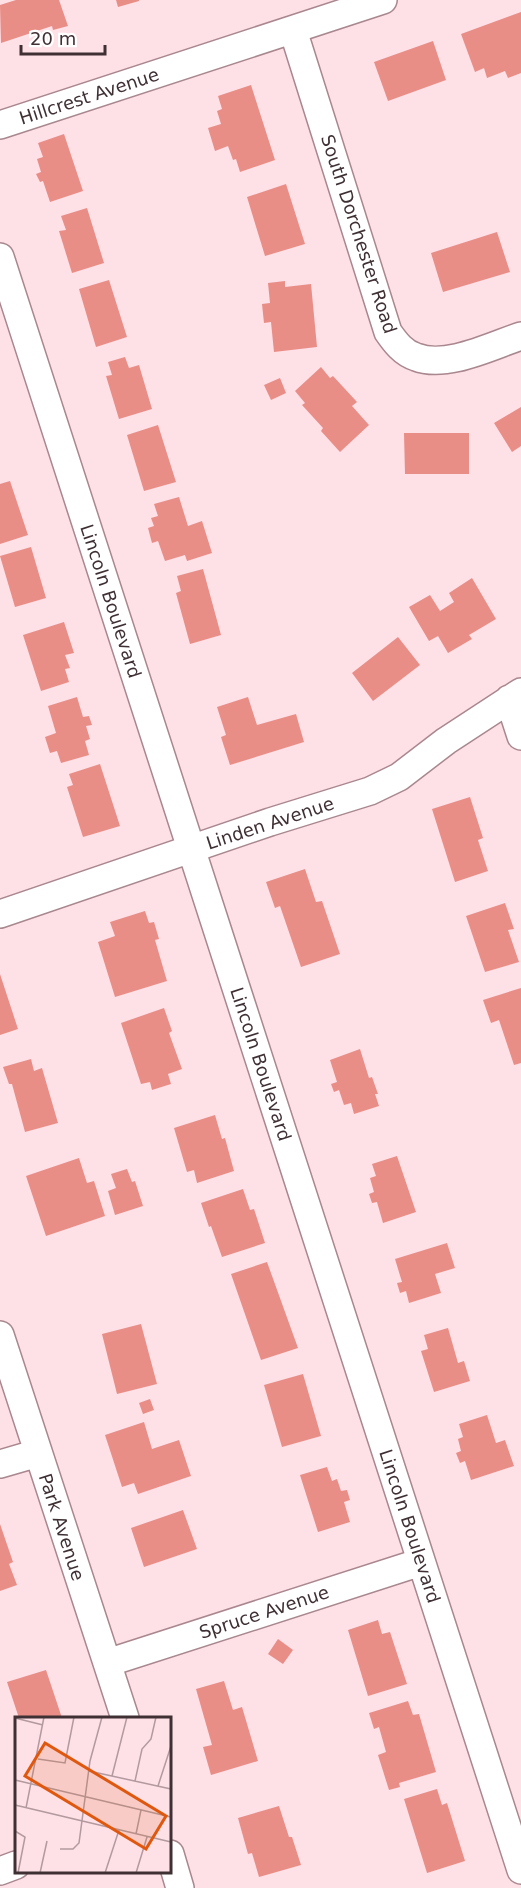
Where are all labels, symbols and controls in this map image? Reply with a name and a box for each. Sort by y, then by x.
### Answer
scale bar [21,18,105,56]
text: 20 m [30,28,76,49]
street label: Hillcrest Avenue [17,64,161,128]
street label: South Dorchester Road [317,132,401,336]
street label: Lincoln Boulevard [76,521,146,681]
street label: Linden Avenue [204,792,336,854]
street label: Lincoln Boulevard [226,984,296,1144]
street label: Lincoln Boulevard [375,1446,445,1606]
street label: Park Avenue [35,1471,89,1583]
street label: Spruce Avenue [196,1581,332,1643]
inset map [15,1717,171,1873]

